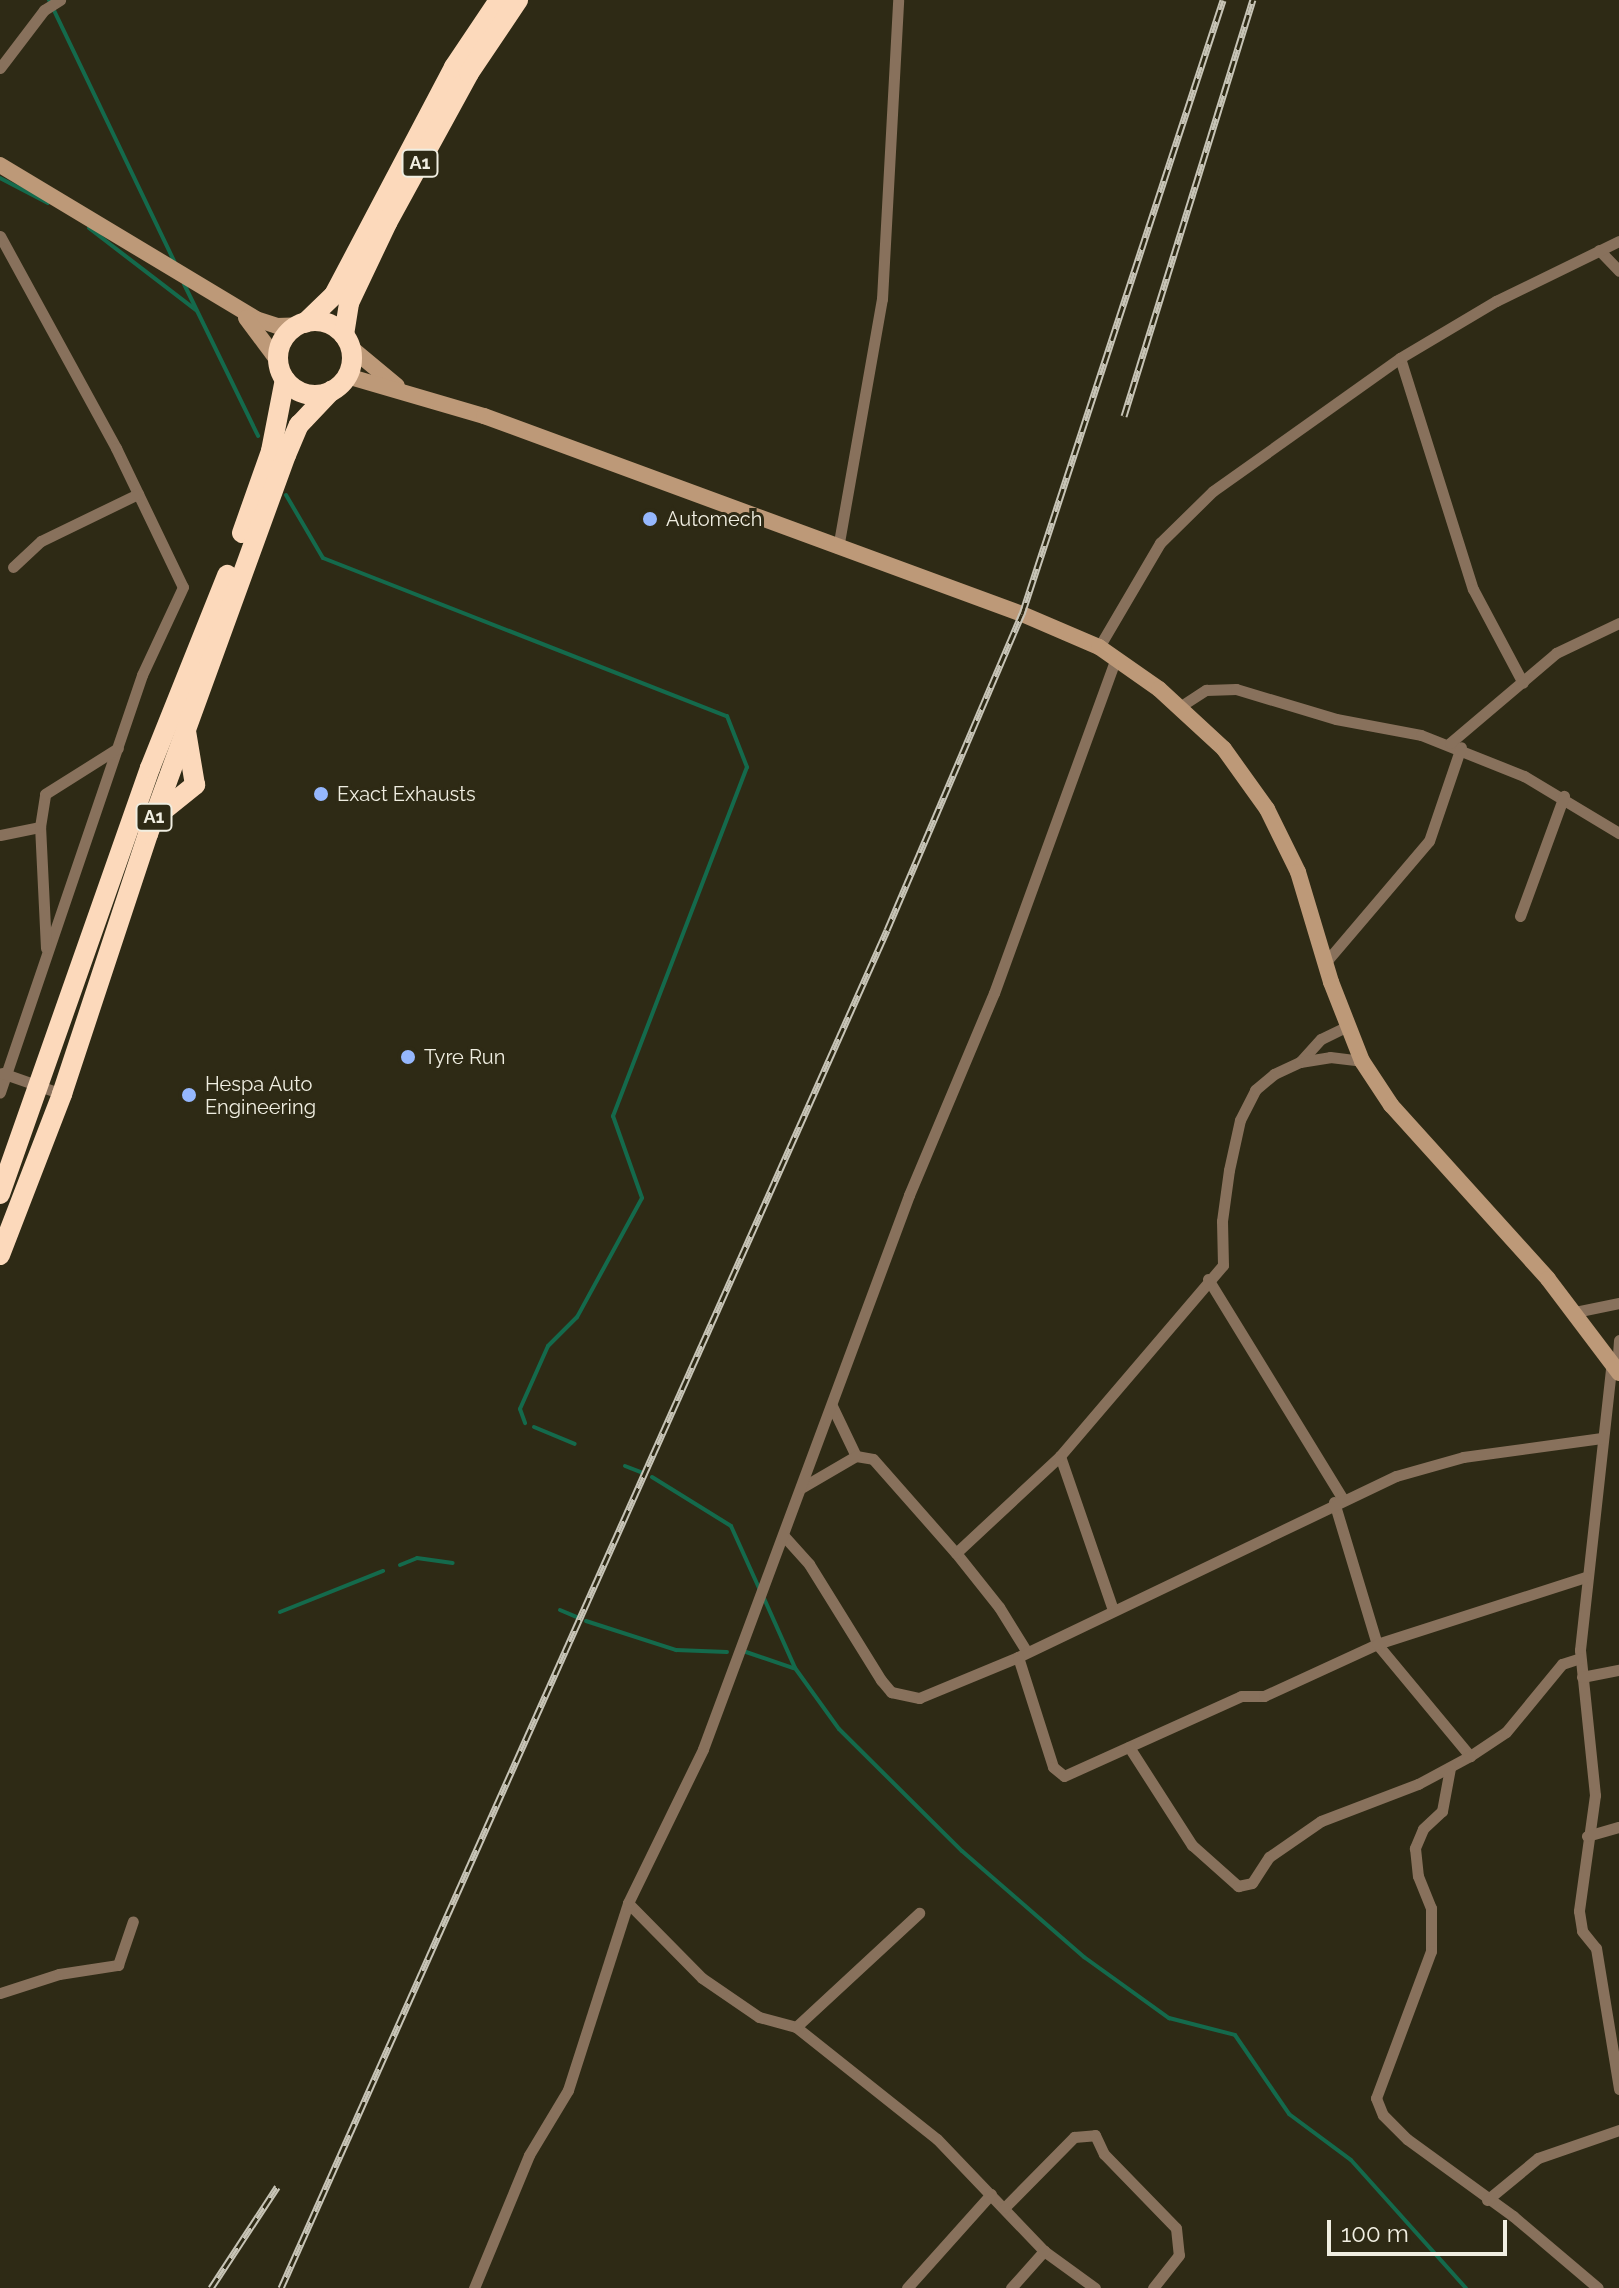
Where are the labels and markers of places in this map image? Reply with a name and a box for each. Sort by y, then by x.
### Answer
place label: Automech [666,507,762,531]
marker: Automech [641,510,659,528]
place label: Exact Exhausts [337,782,476,806]
marker: Exact Exhausts [312,785,330,803]
place label: Tyre Run [424,1045,505,1069]
marker: Tyre Run [399,1048,417,1066]
place label: Hespa Auto Engineering [205,1072,316,1119]
marker: Hespa Auto Engineering [180,1086,198,1104]

